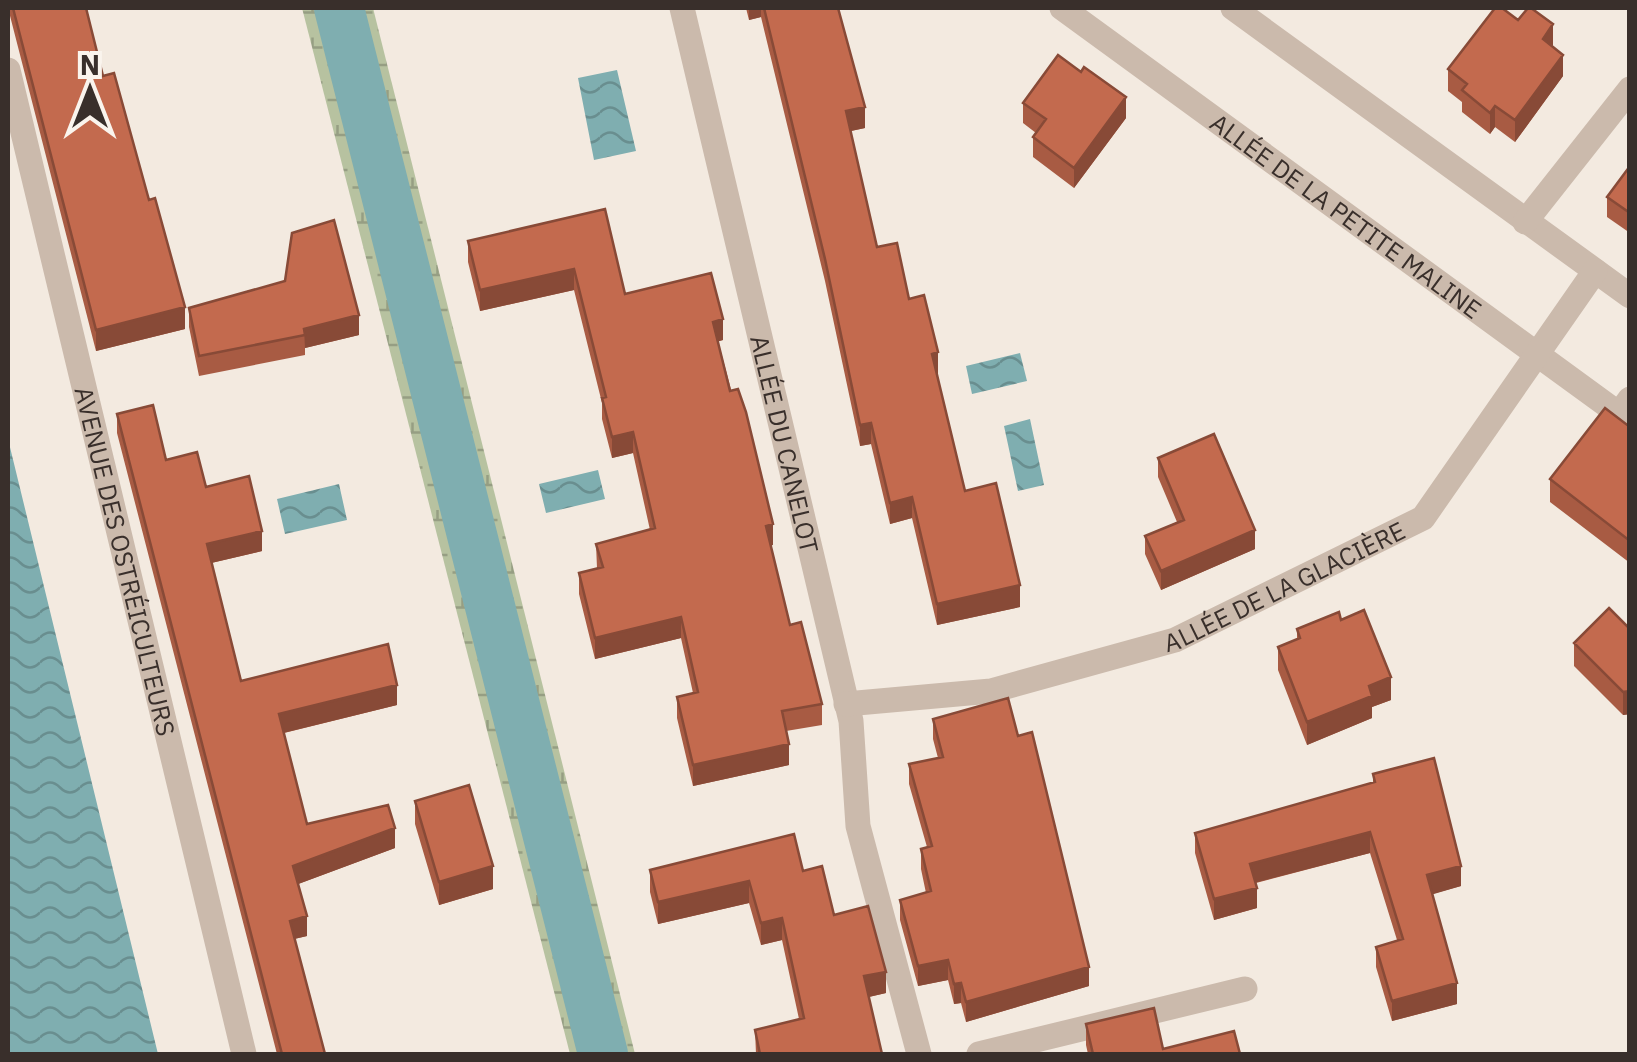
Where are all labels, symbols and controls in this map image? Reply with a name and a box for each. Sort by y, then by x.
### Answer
north arrow [40,40,140,140]
text: N [80,46,100,83]
street label: ALLÉE DE LA PETITE MALINE [1204,105,1489,325]
street label: ALLÉE DU CANELOT [744,332,827,556]
street label: AVENUE DES OSTRÉICULTEURS [68,383,184,739]
street label: ALLÉE DE LA GLACIÈRE [1160,513,1410,659]

